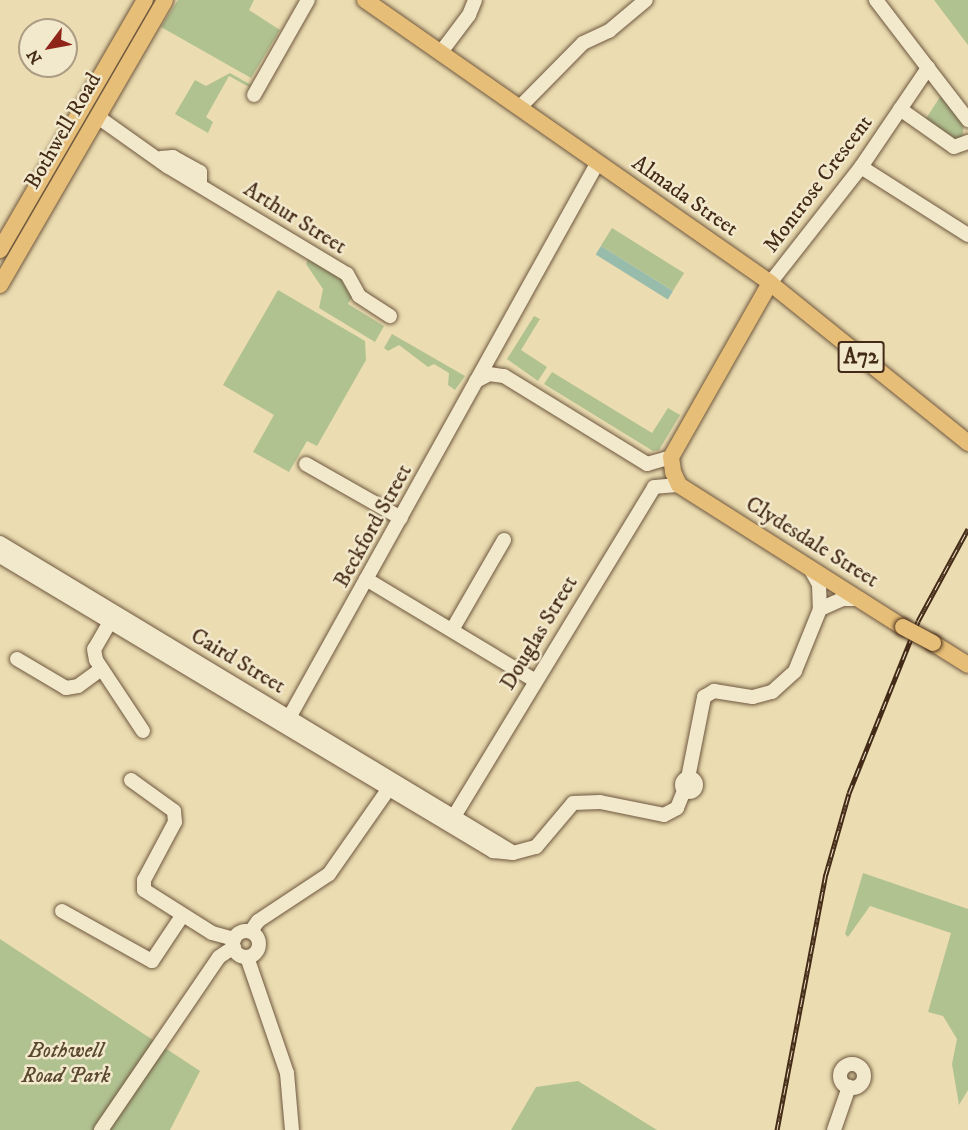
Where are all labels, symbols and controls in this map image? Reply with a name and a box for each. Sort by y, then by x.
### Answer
north arrow [18,18,78,78]
text: N [22,46,46,67]
street label: Bothwell Road [19,68,107,194]
street label: Montrose Crescent [758,110,878,258]
street label: Almada Street [627,150,743,242]
street label: Arthur Street [239,176,351,260]
road number: A72 [837,339,885,375]
street label: Beckford Street [328,460,418,592]
street label: Clydesdale Street [741,491,883,593]
street label: Douglas Street [495,571,583,695]
street label: Caird Street [186,623,290,699]
park label: Bothwell Road Park [22,1037,110,1088]

